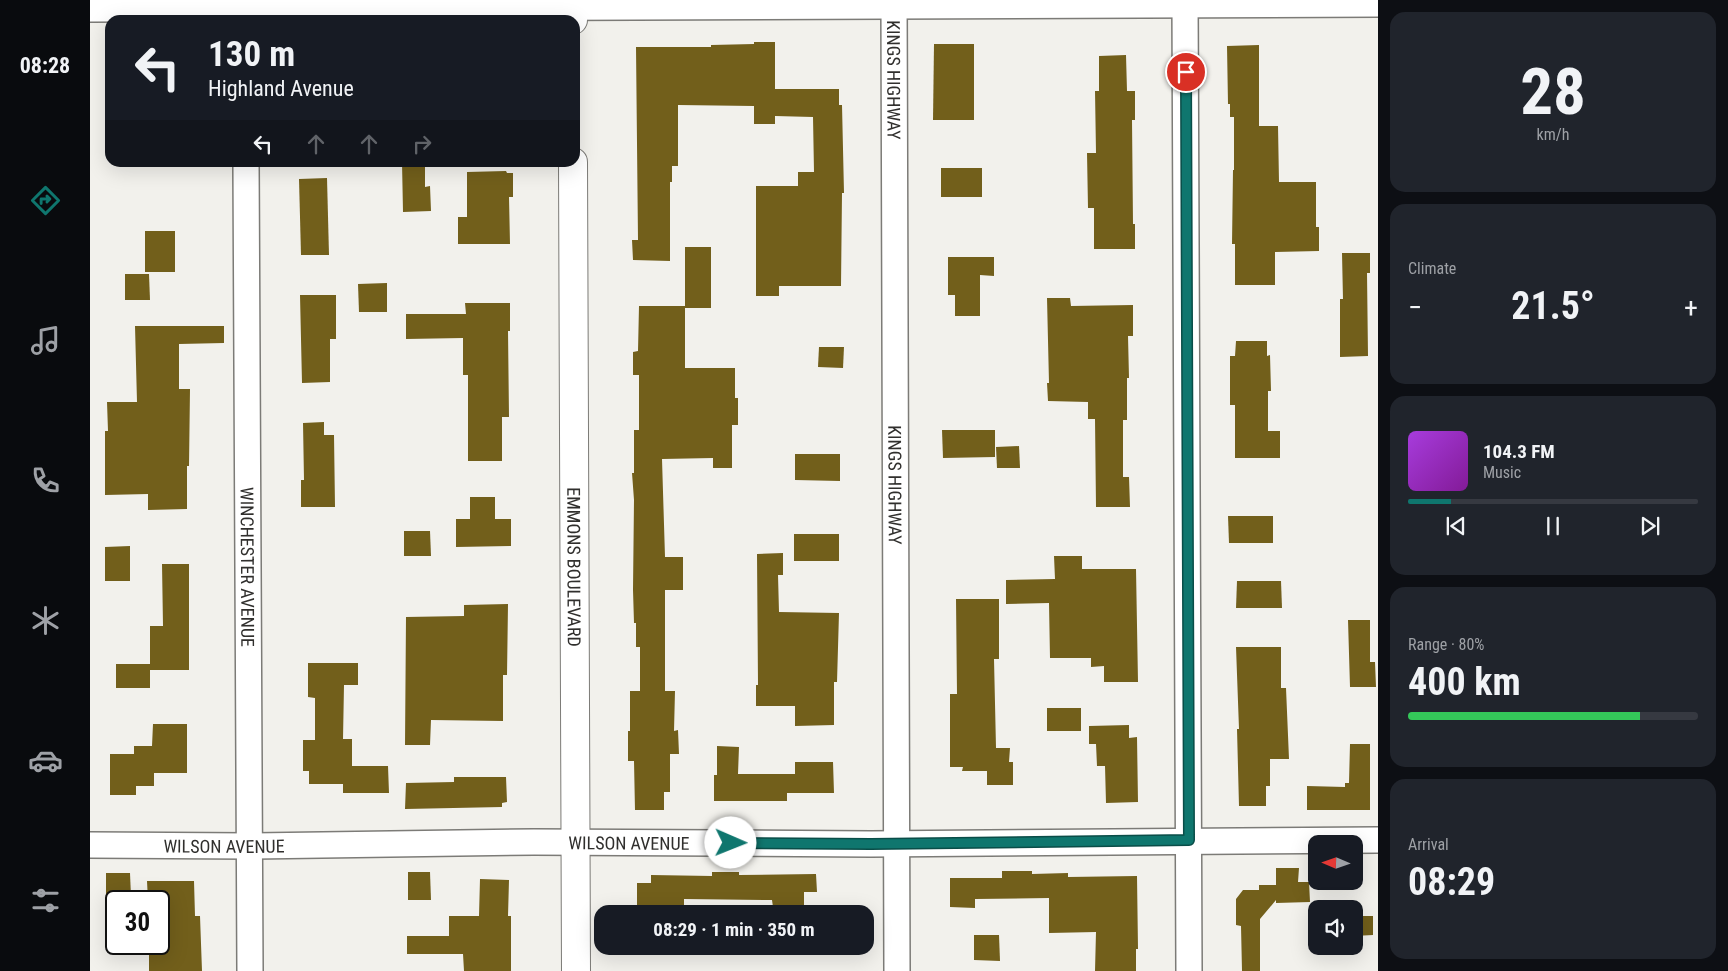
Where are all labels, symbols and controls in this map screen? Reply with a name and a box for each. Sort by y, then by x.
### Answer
street label: KINGS HIGHWAY [884,20,905,140]
text: 130 m [208,34,295,75]
icon: left [125,35,190,100]
pin [1165,51,1207,93]
text: 08:28 [20,53,70,78]
text: 28 [1520,54,1586,130]
icon: arrive [1172,58,1200,86]
text: Highland Avenue [208,76,354,101]
text: km/h [1537,125,1569,144]
icon: left [249,130,277,158]
icon: ahead [302,130,330,158]
icon: ahead [355,130,383,158]
icon: right [408,130,436,158]
icon: directions [28,183,63,218]
text: Climate [1408,259,1456,278]
text: 21.5° [1511,284,1595,328]
text: − [1408,291,1422,324]
text: + [1684,291,1698,324]
icon: music [28,323,63,358]
street label: KINGS HIGHWAY [885,425,906,545]
text: 104.3 FM [1483,440,1555,463]
icon: phone [28,463,63,498]
text: Music [1483,463,1521,482]
street label: WINCHESTER AVENUE [237,487,259,647]
street label: EMMONS BOULEVARD [564,487,585,647]
icon: previous [1442,512,1470,540]
icon: pause [1539,512,1567,540]
icon: next [1636,512,1664,540]
icon: climate [28,603,63,638]
text: Range · 80% [1408,635,1484,654]
text: 400 km [1408,660,1521,704]
icon: car [28,743,63,778]
position arrow [704,816,756,868]
street label: WILSON AVENUE [568,832,690,853]
street label: WILSON AVENUE [163,835,285,857]
north arrow [1308,835,1362,890]
map controls [1308,835,1363,955]
text: Arrival [1408,835,1449,854]
text: 08:29 [1408,860,1495,904]
icon: filters [28,883,63,918]
speed limit sign: 30 [105,890,170,955]
button: sound [1308,900,1363,955]
text: 08:29 · 1 min · 350 m [653,918,815,941]

